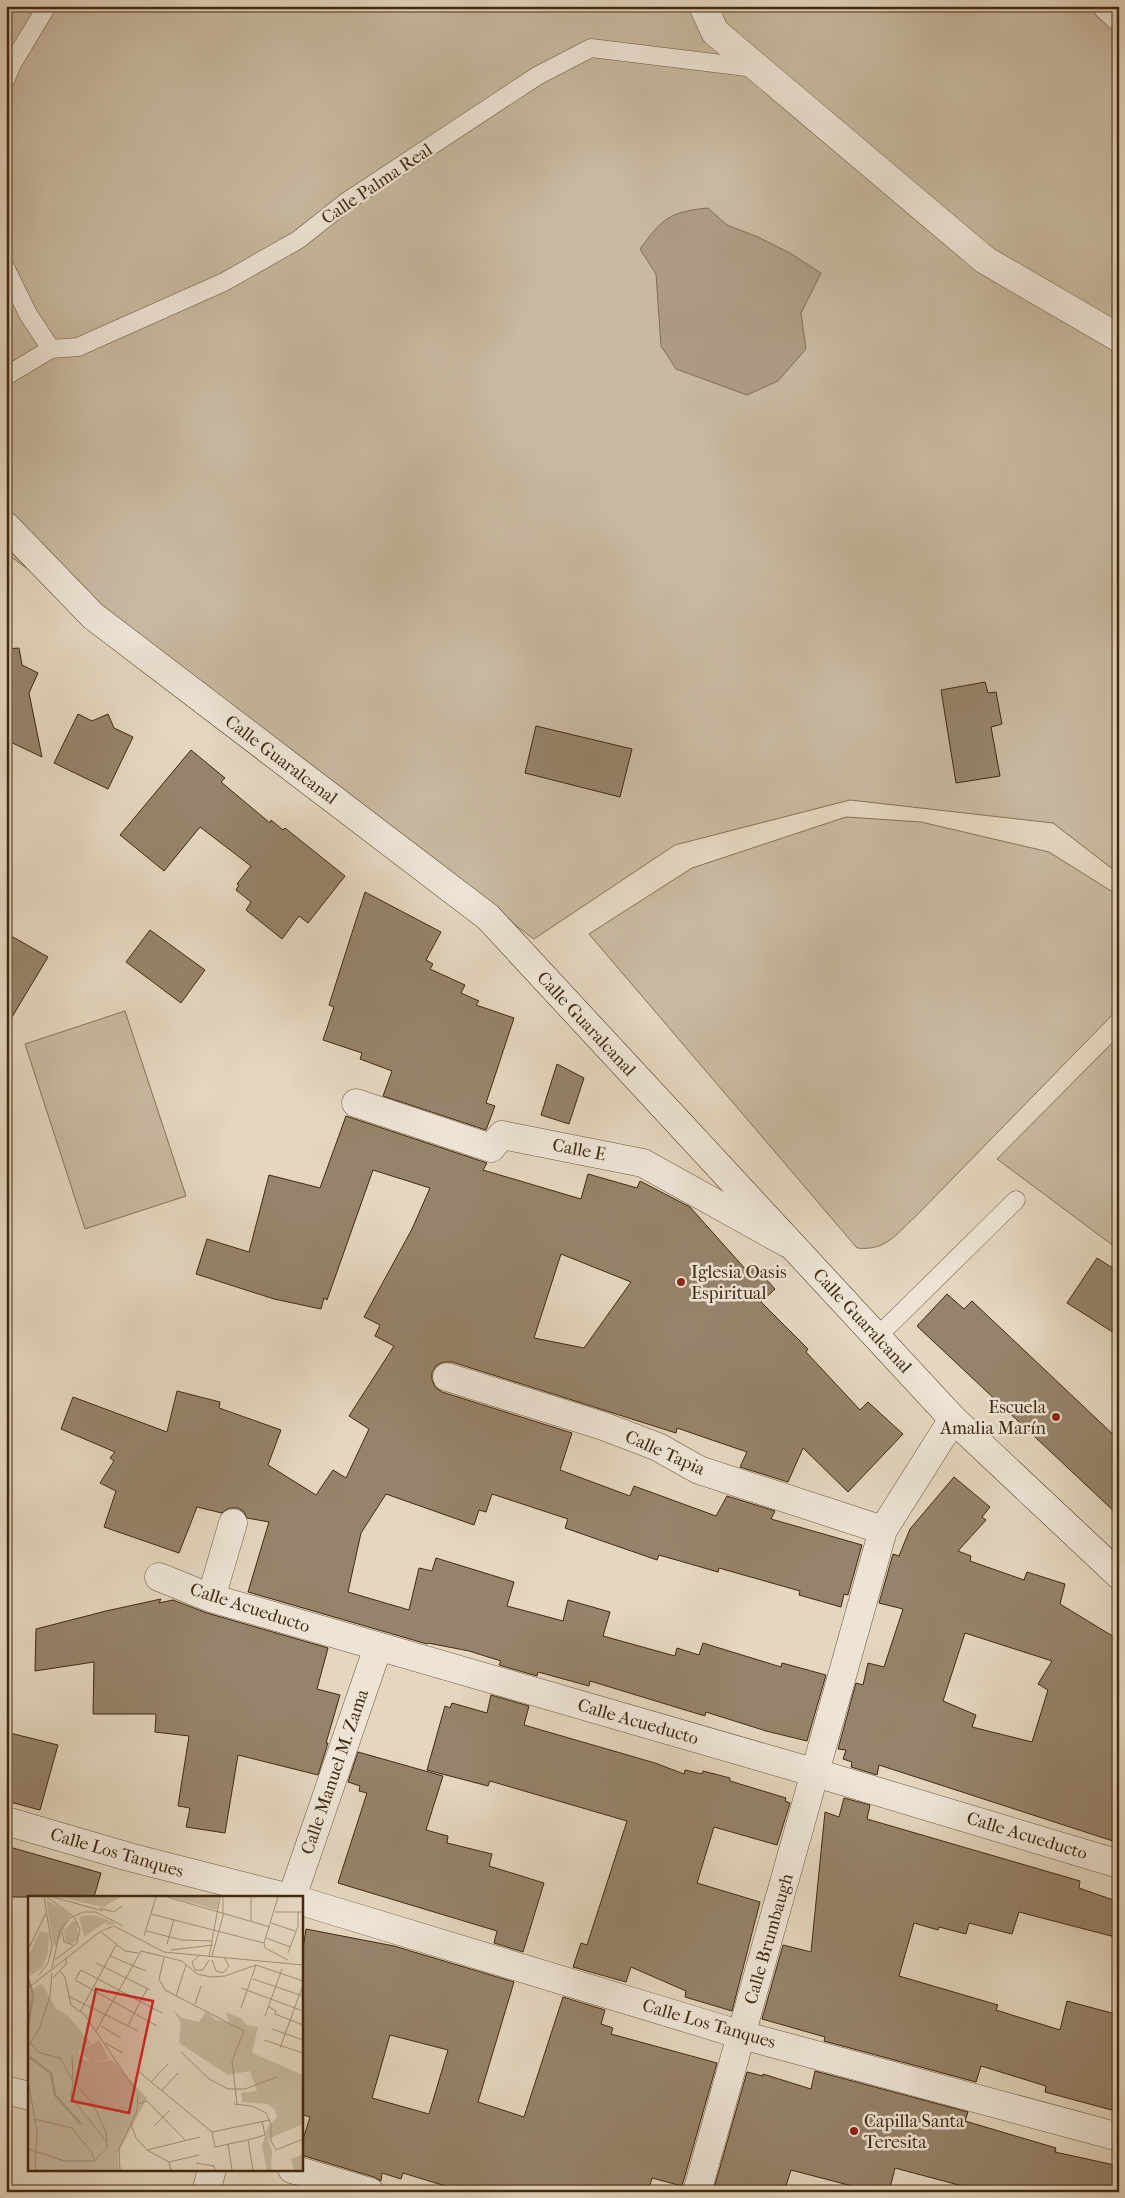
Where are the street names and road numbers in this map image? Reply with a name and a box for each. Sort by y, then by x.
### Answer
street label: Calle Palma Real [318,139,436,229]
street label: Calle Guaralcanal [221,711,341,809]
street label: Calle Guaralcanal [532,967,640,1081]
street label: Calle E [550,1135,608,1165]
street label: Calle Guaralcanal [808,1264,916,1378]
street label: Calle Tapia [622,1426,709,1480]
street label: Calle Acueducto [187,1579,313,1637]
street label: Calle Manuel M. Zama [297,1686,373,1857]
street label: Calle Acueducto [575,1695,701,1749]
street label: Calle Acueducto [964,1808,1090,1864]
street label: Calle Los Tanques [48,1824,187,1882]
street label: Calle Brumbaugh [740,1871,798,2007]
street label: Calle Los Tanques [640,1995,779,2053]

